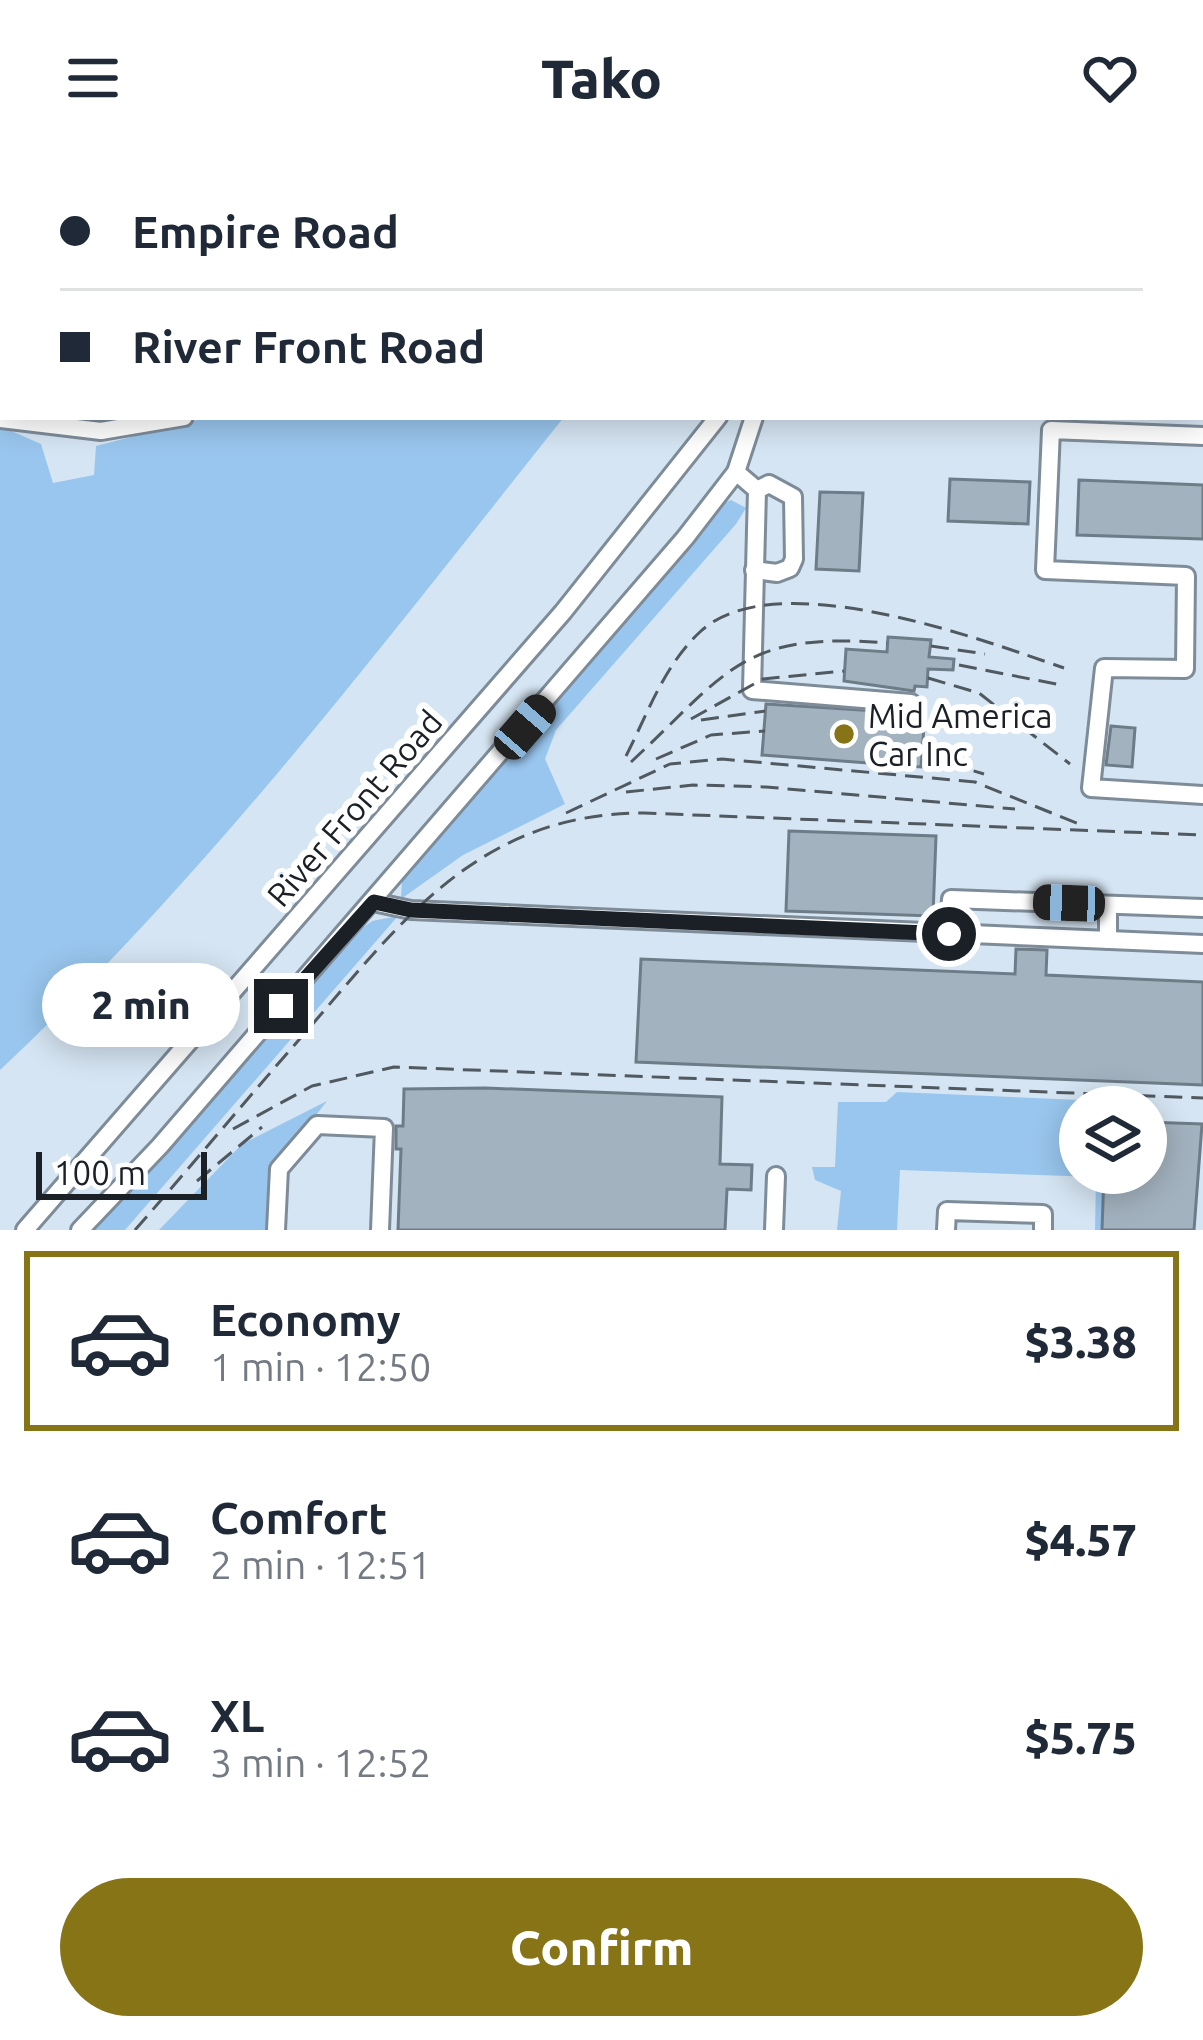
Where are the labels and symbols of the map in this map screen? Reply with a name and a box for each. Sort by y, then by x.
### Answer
car [488,688,562,766]
place label: Mid America Car Inc [868,697,1052,772]
street label: River Front Road [259,703,449,913]
marker: Mid America Car Inc [831,721,857,747]
car [1032,884,1106,922]
route start [922,907,976,961]
callout: 2 min [41,964,239,1048]
route end [254,979,308,1033]
scale bar [36,1146,207,1199]

